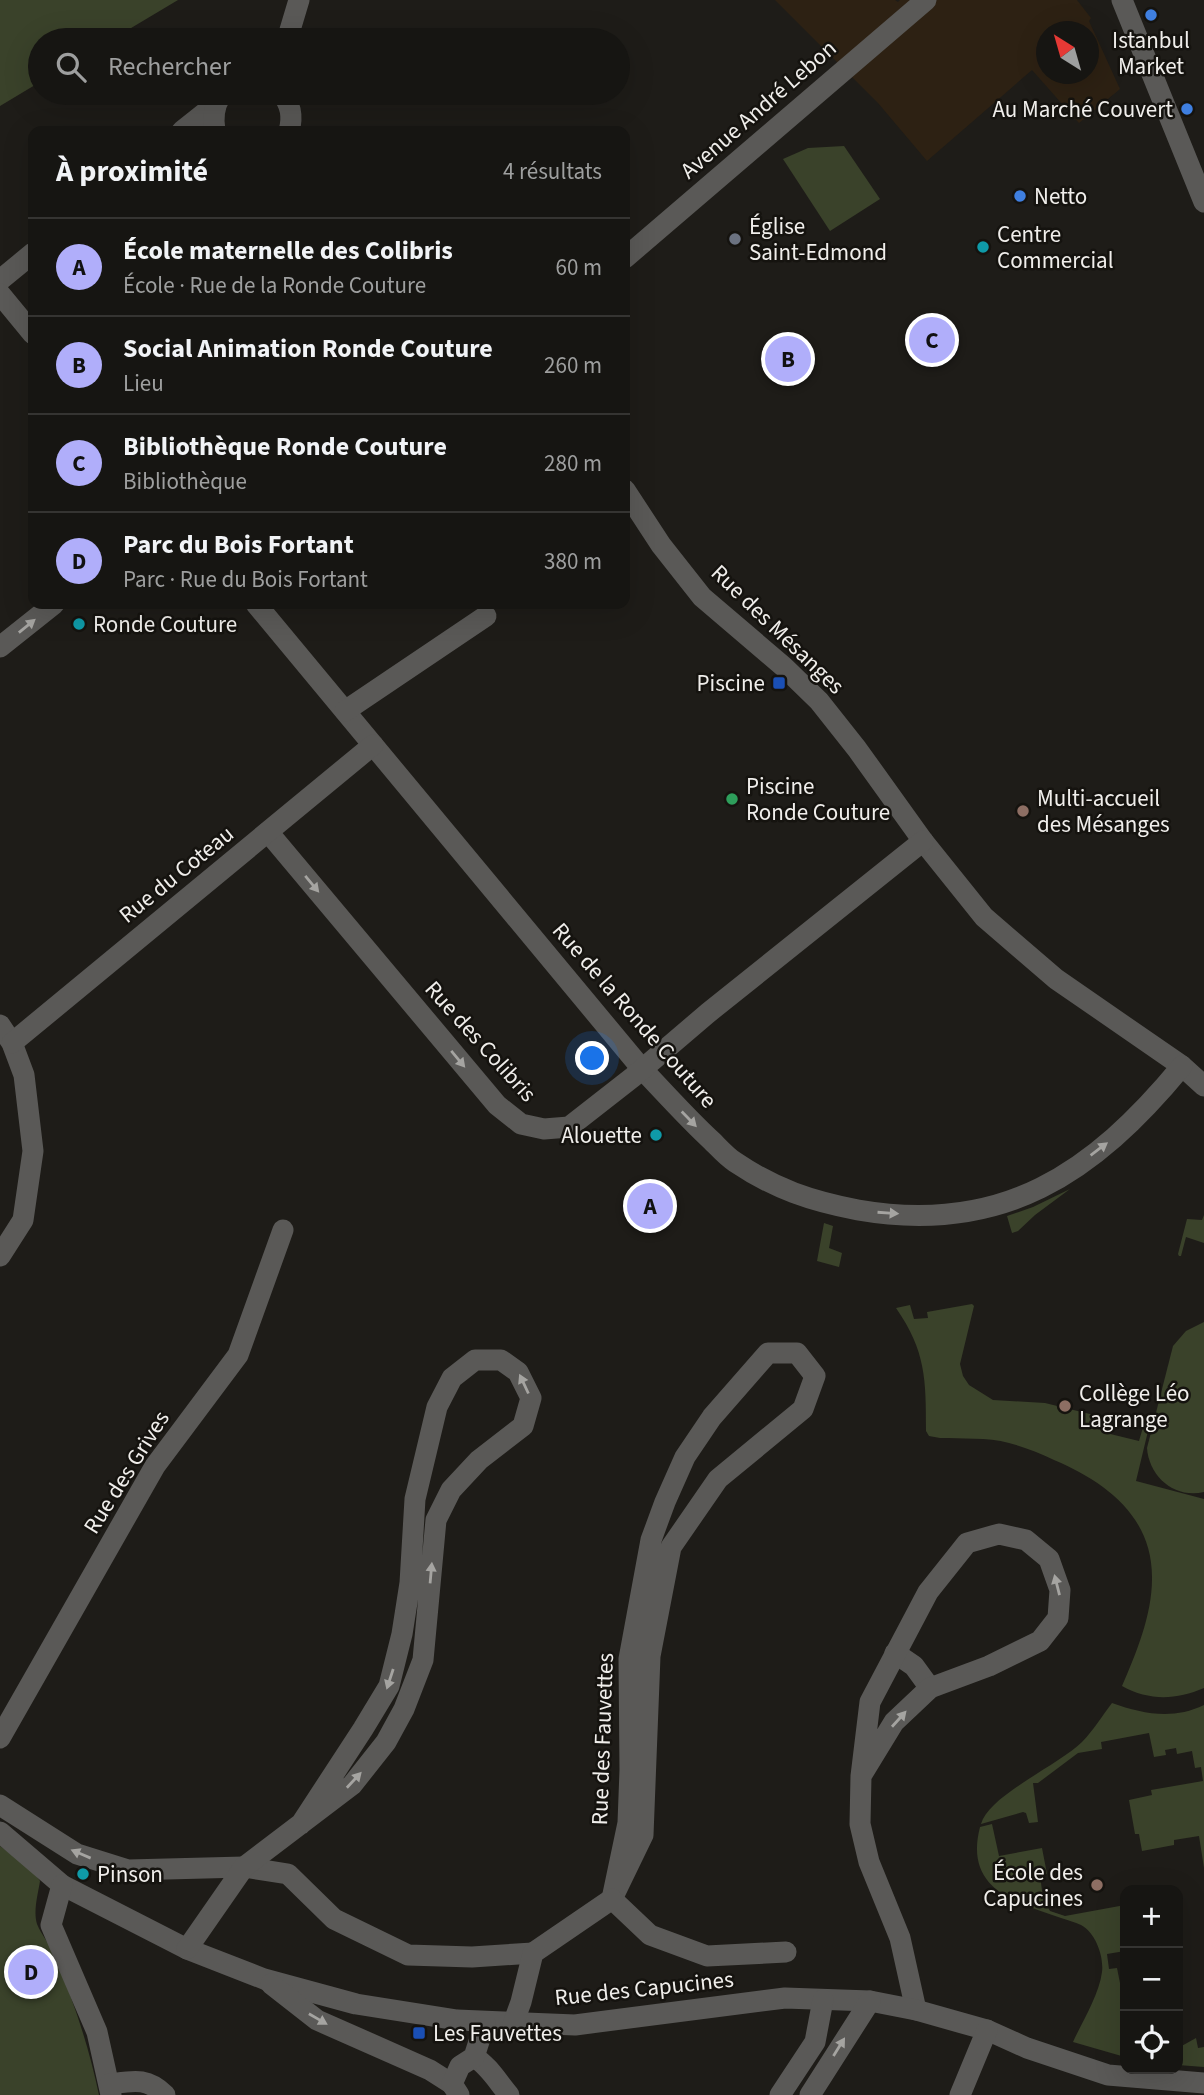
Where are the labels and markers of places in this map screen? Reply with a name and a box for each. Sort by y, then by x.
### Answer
marker: Istanbul Market [1143,7,1159,23]
place label: Istanbul Market [1112,24,1190,83]
place label: Au Marché Couvert [993,93,1173,126]
marker: Au Marché Couvert [1179,101,1195,117]
place label: Netto [1034,180,1087,213]
marker: Netto [1012,188,1028,204]
place label: Église Saint-Edmond [749,210,887,269]
place label: Centre Commercial [997,218,1114,277]
marker: Église Saint-Edmond [727,231,743,247]
marker: Centre Commercial [975,239,991,255]
pin: C [909,314,955,366]
pin: B [765,333,811,385]
place label: Ronde Couture [93,608,237,641]
marker: Ronde Couture [71,616,87,632]
place label: Piscine [697,667,765,700]
marker: Piscine [771,675,787,691]
place label: Piscine Ronde Couture [746,770,890,829]
place label: Multi-accueil des Mésanges [1037,782,1170,841]
marker: Piscine Ronde Couture [724,791,740,807]
marker: Multi-accueil des Mésanges [1015,803,1031,819]
place label: Alouette [561,1119,642,1152]
marker: Alouette [648,1127,664,1143]
pin: A [627,1180,673,1232]
place label: Collège Léo Lagrange [1079,1377,1190,1436]
marker: Collège Léo Lagrange [1057,1398,1073,1414]
place label: École des Capucines [983,1856,1083,1915]
place label: Pinson [97,1858,163,1891]
marker: Pinson [75,1866,91,1882]
marker: École des Capucines [1089,1877,1105,1893]
pin: D [8,1946,54,1998]
place label: Les Fauvettes [433,2017,562,2050]
marker: Les Fauvettes [411,2025,427,2041]

